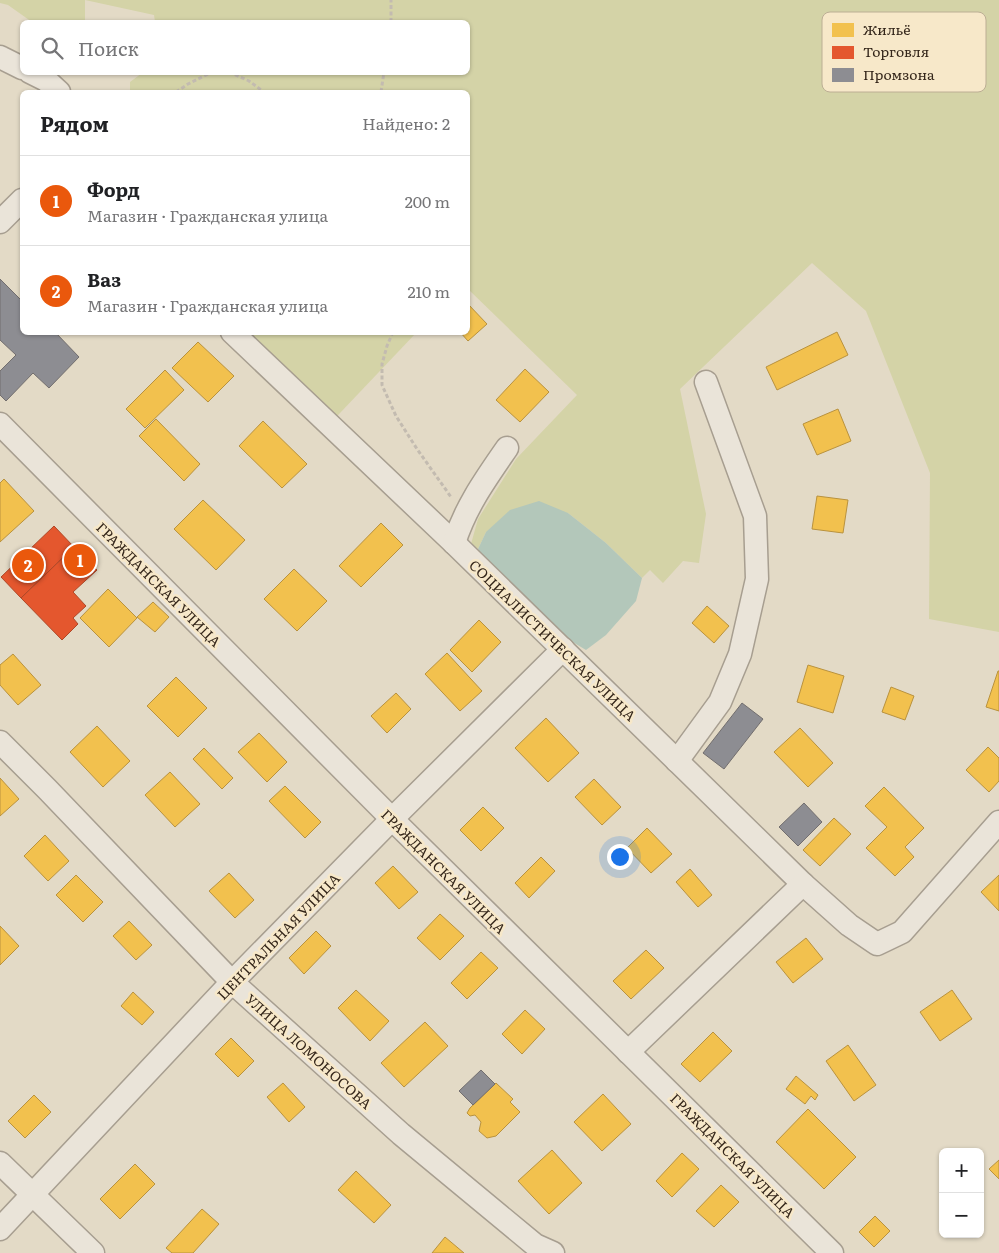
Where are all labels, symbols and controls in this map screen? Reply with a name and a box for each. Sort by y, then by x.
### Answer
legend [822,12,986,92]
text: Жильё [863,19,911,39]
search box [20,20,470,75]
icon: search [38,34,66,62]
text: Поиск [78,34,139,62]
text: Торговля [863,41,929,61]
text: Промзона [863,64,935,84]
text: Рядом [40,107,109,138]
text: Найдено: 2 [362,111,450,135]
text: Форд [87,175,140,203]
text: 1 [53,189,59,213]
text: 200 m [405,189,450,213]
text: Магазин · Гражданская улица [87,203,328,227]
text: Ваз [87,265,121,293]
text: 2 [52,279,60,303]
text: 210 m [407,279,450,303]
text: Магазин · Гражданская улица [87,293,328,317]
street label: ГРАЖДАНСКАЯ УЛИЦА [92,517,226,651]
pin: 1 [64,541,96,579]
pin: 2 [12,546,44,584]
street label: СОЦИАЛИСТИЧЕСКАЯ УЛИЦА [465,555,641,726]
street label: ГРАЖДАНСКАЯ УЛИЦА [377,804,511,938]
your location [607,844,633,870]
street label: ЦЕНТРАЛЬНАЯ УЛИЦА [212,868,344,1004]
street label: УЛИЦА ЛОМОНОСОВА [241,989,377,1114]
street label: ГРАЖДАНСКАЯ УЛИЦА [666,1088,800,1222]
map controls [939,1148,984,1238]
button: + [939,1148,984,1193]
button: − [939,1193,984,1238]

